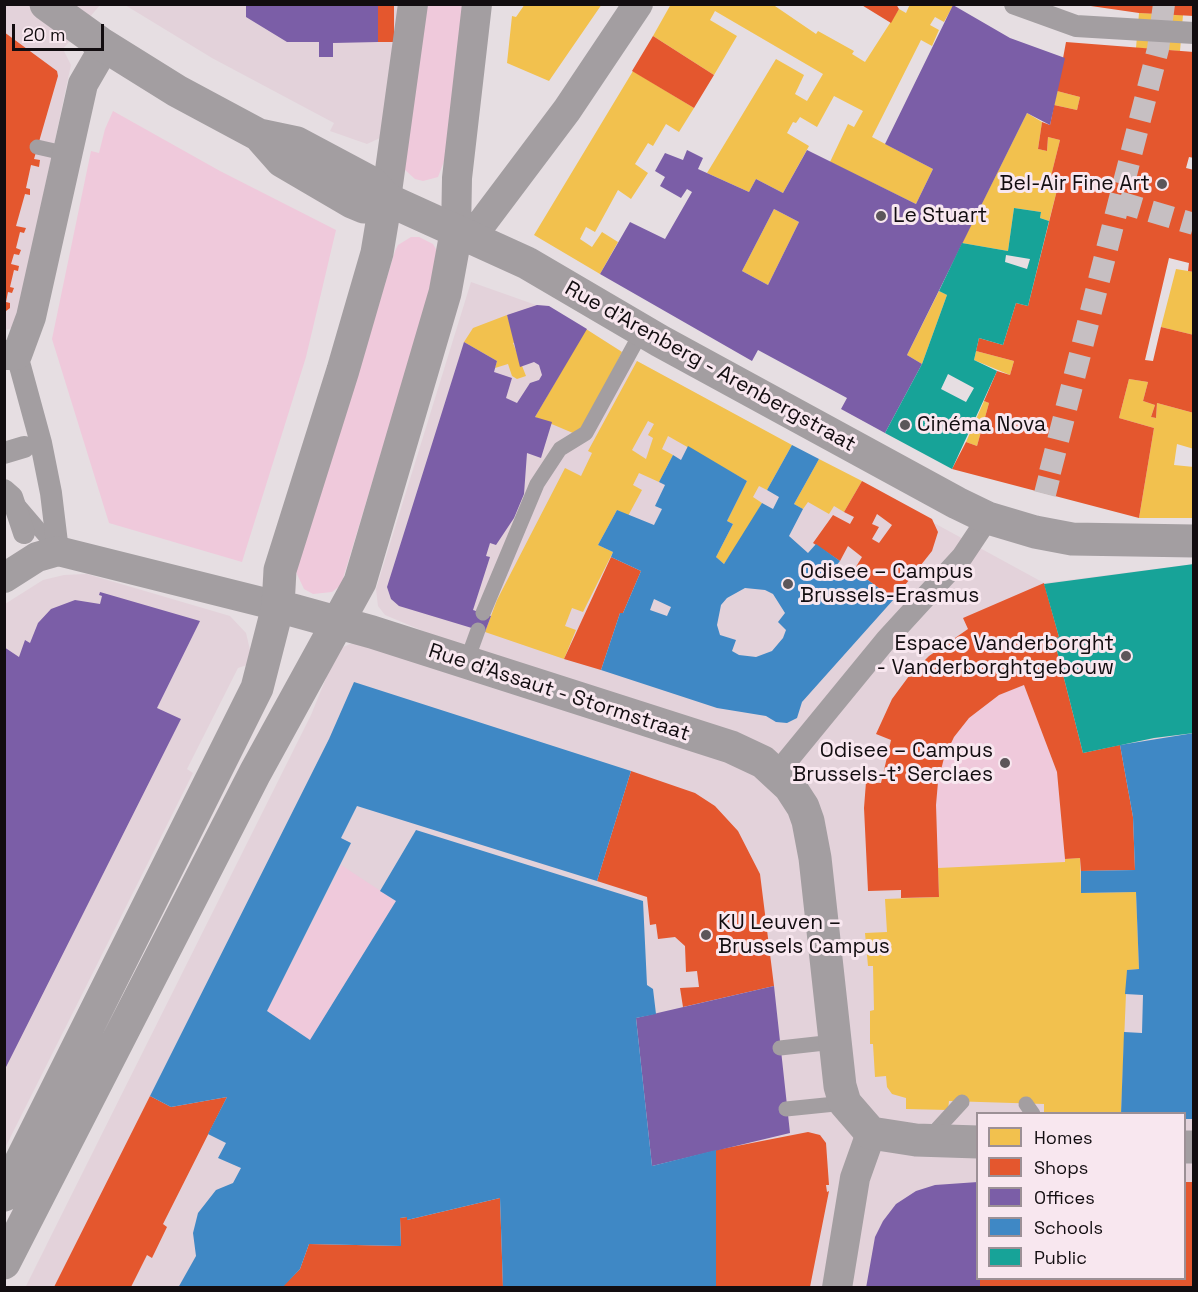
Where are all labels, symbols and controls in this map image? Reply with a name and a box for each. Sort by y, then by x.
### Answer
scale bar [15,12,106,50]
text: 20 m [23,23,66,46]
place label: Bel-Air Fine Art [1000,171,1150,197]
marker: Bel-Air Fine Art [1155,177,1169,191]
place label: Le Stuart [893,203,987,229]
marker: Le Stuart [874,209,888,223]
street label: Rue d'Arenberg - Arenbergstraat [560,276,860,458]
place label: Cinéma Nova [917,412,1046,438]
marker: Cinéma Nova [898,418,912,432]
place label: Odisee – Campus Brussels-Erasmus [800,559,979,609]
marker: Odisee – Campus Brussels-Erasmus [781,577,795,591]
place label: Espace Vanderborght - Vanderborghtgebouw [877,631,1114,681]
street label: Rue d'Assaut - Stormstraat [425,639,693,747]
marker: Espace Vanderborght - Vanderborghtgebouw [1119,649,1133,663]
place label: Odisee – Campus Brussels-t' Serclaes [792,738,993,788]
marker: Odisee – Campus Brussels-t' Serclaes [998,756,1012,770]
place label: KU Leuven – Brussels Campus [718,910,890,960]
marker: KU Leuven – Brussels Campus [699,928,713,942]
legend [976,1112,1186,1280]
text: Homes [1034,1126,1093,1149]
text: Shops [1034,1156,1088,1179]
text: Offices [1034,1186,1095,1209]
text: Schools [1034,1216,1103,1239]
text: Public [1034,1246,1087,1269]

